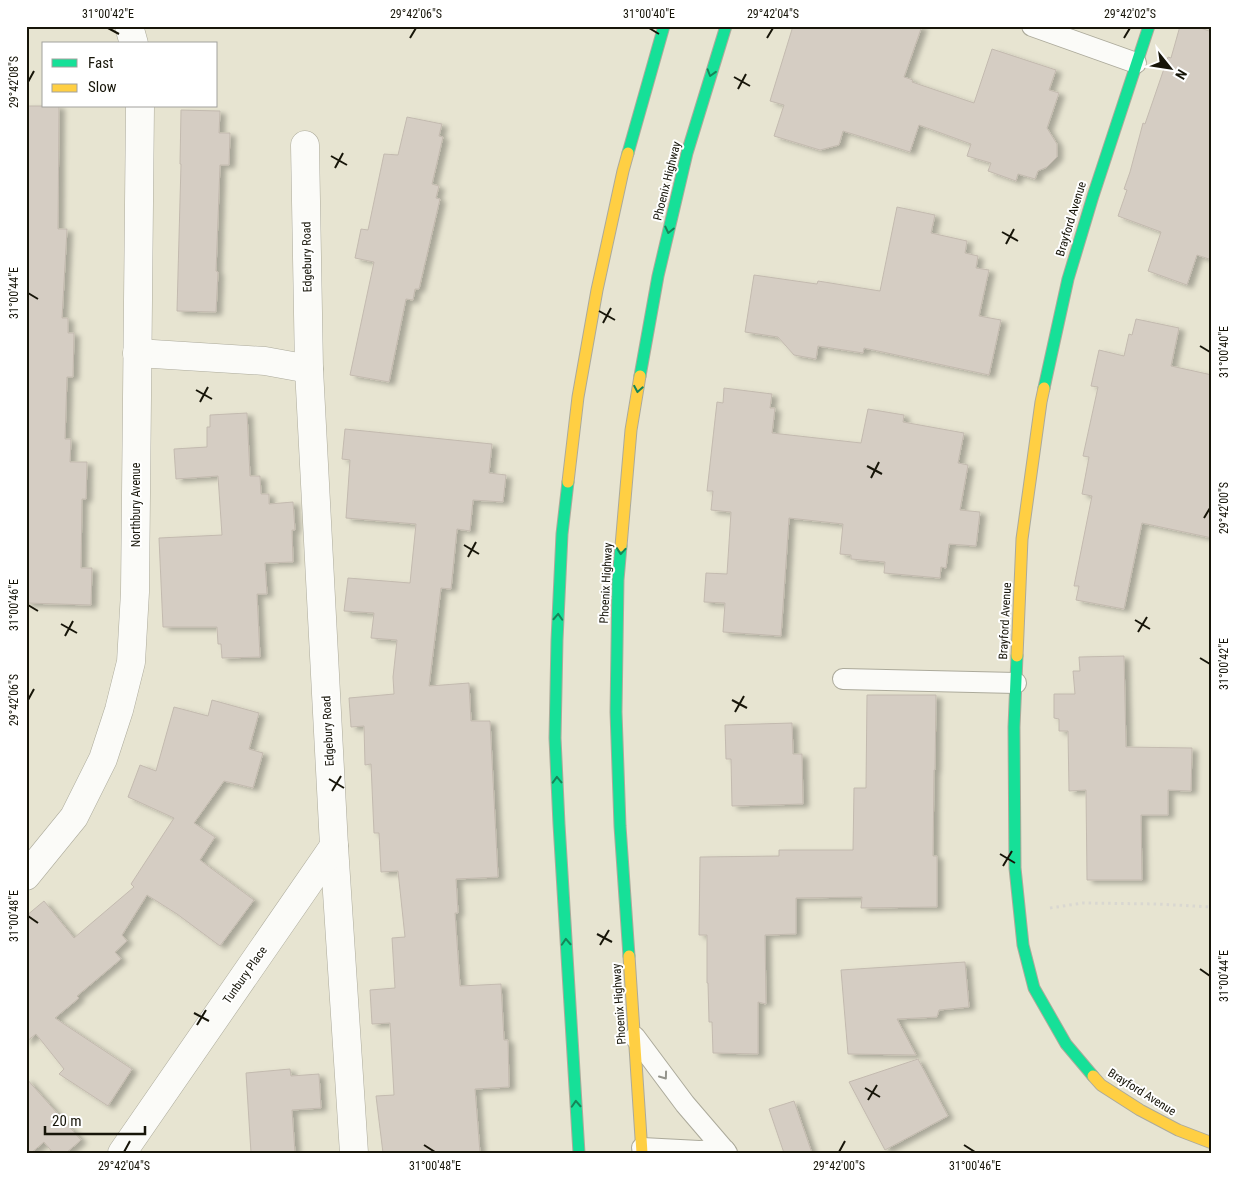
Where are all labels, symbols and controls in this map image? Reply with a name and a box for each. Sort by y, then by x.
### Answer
text: 31°00'42"E [82,7,134,21]
text: 29°42'06"S [390,7,442,21]
text: 31°00'40"E [623,7,675,21]
text: 29°42'04"S [747,7,799,21]
text: 29°42'02"S [1104,7,1156,21]
legend [42,42,218,108]
north arrow [1146,42,1196,92]
text: Fast [88,54,113,72]
text: 29°42'08"S [7,56,21,108]
text: N [1172,67,1190,82]
one-way arrow [707,68,717,77]
text: Slow [88,78,117,96]
street label: Phoenix Highway [650,140,684,222]
street label: Brayford Avenue [1053,180,1089,258]
street label: Edgebury Road [299,222,315,292]
one-way arrow [664,225,675,234]
text: 31°00'44"E [7,267,21,319]
text: 31°00'40"E [1217,326,1231,378]
one-way arrow [634,385,644,394]
street label: Northbury Avenue [129,462,143,547]
text: 29°42'00"S [1217,482,1231,534]
street label: Phoenix Highway [597,542,615,624]
one-way arrow [616,547,627,555]
text: 31°00'46"E [7,579,21,631]
street label: Brayford Avenue [996,582,1014,660]
one-way arrow [552,613,563,621]
text: 31°00'42"E [1217,638,1231,690]
text: 29°42'06"S [7,674,21,726]
street label: Edgebury Road [319,695,337,767]
one-way arrow [552,775,562,783]
text: 31°00'48"E [7,890,21,942]
one-way arrow [560,938,571,946]
street label: Tunbury Place [220,943,270,1006]
text: 31°00'44"E [1217,950,1231,1002]
street label: Phoenix Highway [609,963,629,1045]
street label: Brayford Avenue [1106,1066,1179,1119]
one-way arrow [658,1070,667,1080]
one-way arrow [570,1100,581,1108]
scale bar [45,1104,145,1136]
text: 20 m [52,1112,82,1130]
text: 29°42'04"S [98,1159,150,1173]
text: 31°00'48"E [409,1159,461,1173]
text: 29°42'00"S [813,1159,865,1173]
text: 31°00'46"E [949,1159,1001,1173]

